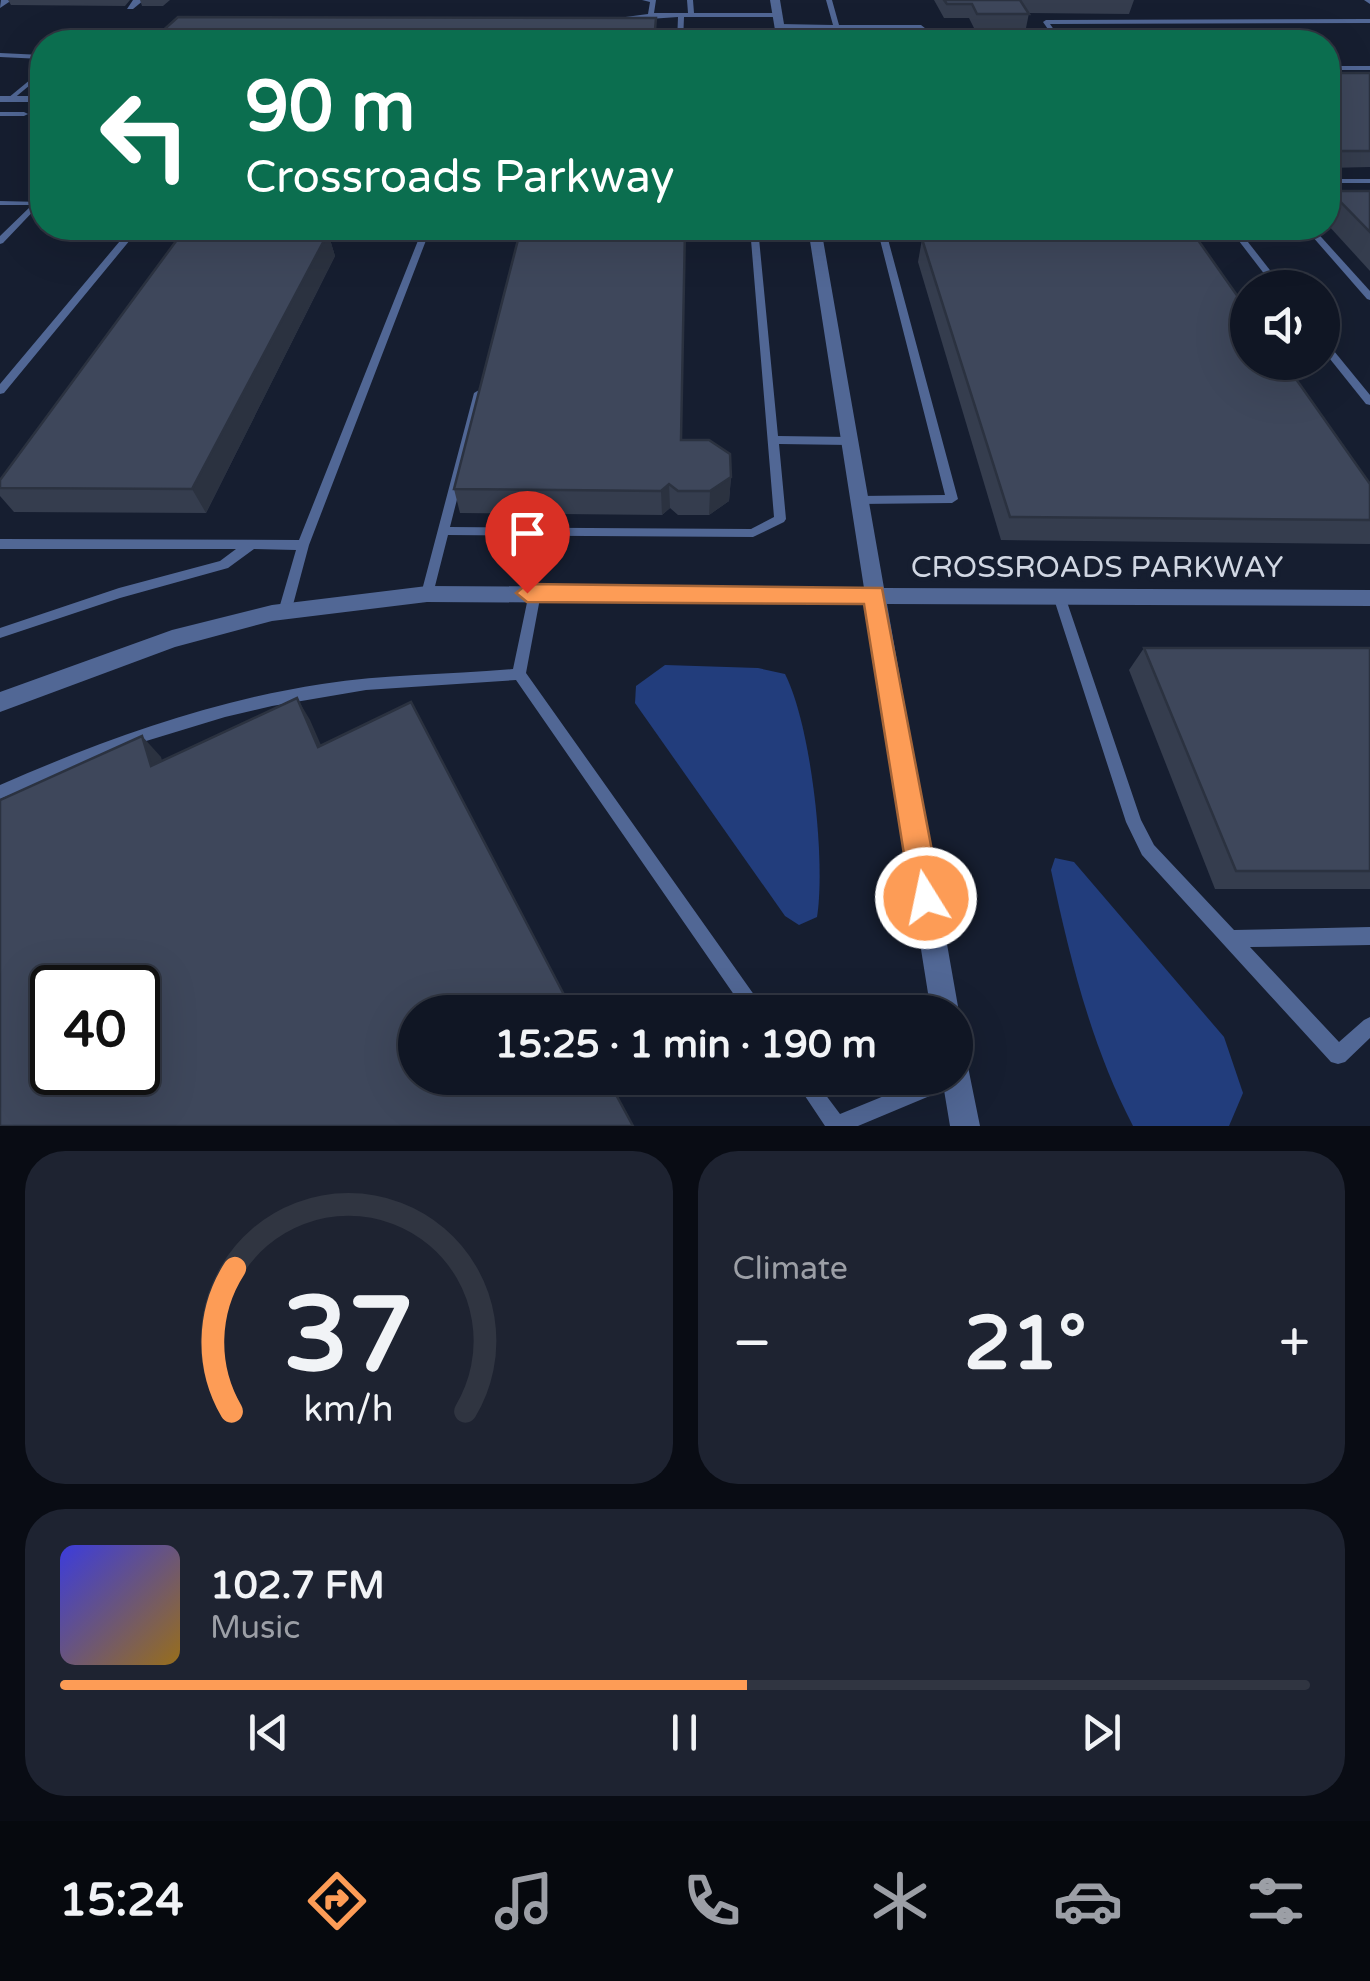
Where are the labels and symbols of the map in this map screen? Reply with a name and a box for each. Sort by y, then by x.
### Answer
pin [485,491,570,594]
street label: CROSSROADS PARKWAY [911,549,1283,586]
position arrow [874,846,978,950]
speed limit sign: 40 [30,965,160,1095]

